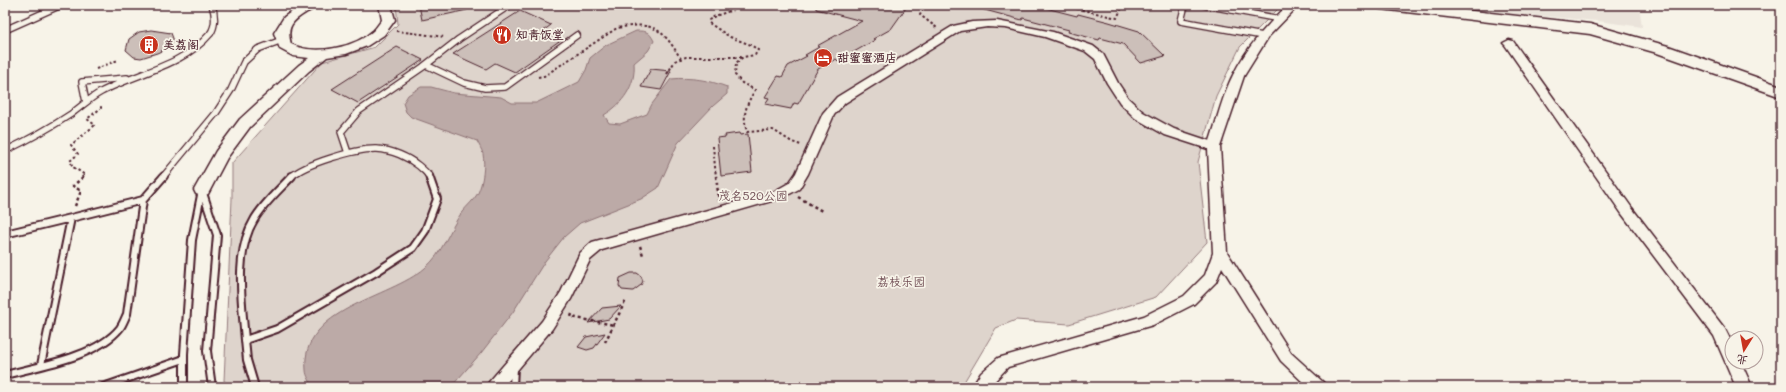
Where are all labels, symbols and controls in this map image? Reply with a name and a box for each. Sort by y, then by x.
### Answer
restaurant icon: 知青饭堂 [491,24,513,46]
place label: 知青饭堂 [516,26,564,42]
building icon: 美荔阁 [138,34,160,56]
place label: 美荔阁 [163,36,199,52]
hotel icon: 甜蜜蜜酒店 [812,47,834,69]
place label: 甜蜜蜜酒店 [837,49,897,65]
park label: 茂名520公园 [718,187,788,203]
park label: 荔枝乐园 [877,273,925,289]
north arrow [1724,330,1764,370]
text: 北 [1735,352,1749,369]

